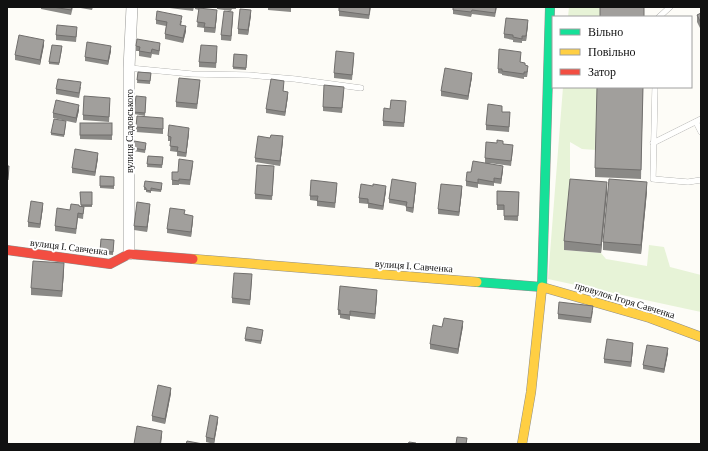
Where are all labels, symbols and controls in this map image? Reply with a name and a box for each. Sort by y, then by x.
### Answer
legend [552,16,692,88]
text: Вільно [588,25,623,39]
text: Повільно [588,45,636,59]
text: Затор [588,65,616,79]
street label: вулиця Садовського [124,89,135,173]
street label: вулиця І. Савченка [30,237,109,257]
street label: вулиця І. Савченка [375,258,454,274]
street label: провулок Ігоря Савченка [574,280,677,321]

